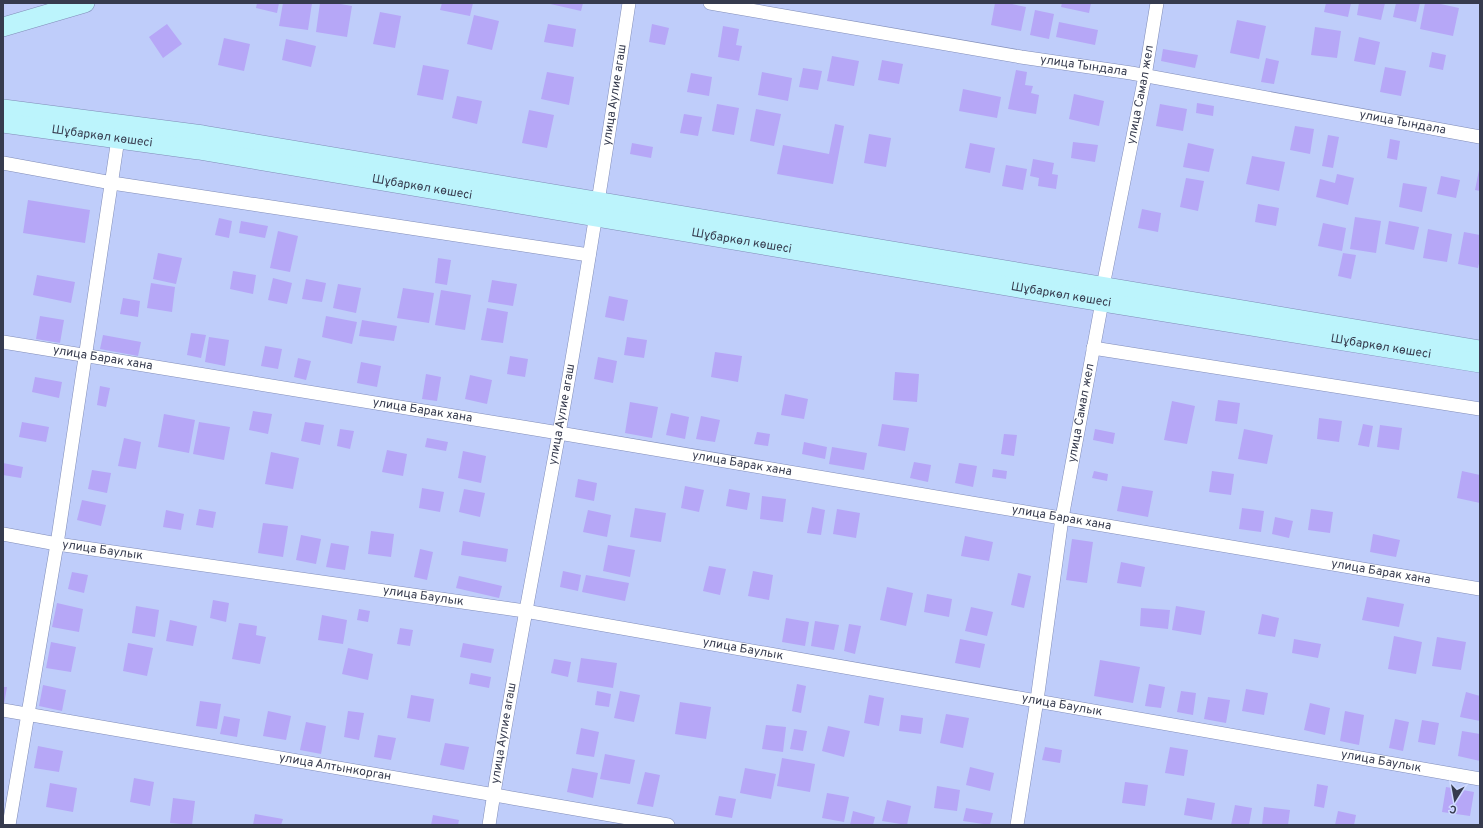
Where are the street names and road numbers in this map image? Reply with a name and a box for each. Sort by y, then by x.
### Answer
street label: улица Аулие агаш [599,43,631,147]
street label: улица Самал жел [1124,44,1158,146]
street label: улица Тындала [1039,52,1128,80]
street label: улица Тындала [1358,107,1447,139]
street label: Шұбаркөл көшесі [51,122,153,152]
street label: Шұбаркөл көшесі [371,171,473,204]
street label: Шұбаркөл көшесі [690,225,793,258]
street label: Шұбаркөл көшесі [1010,279,1112,311]
street label: Шұбаркөл көшесі [1329,331,1432,363]
street label: улица Барак хана [52,342,154,374]
street label: улица Самал жел [1064,362,1098,464]
street label: улица Аулие агаш [545,363,579,466]
street label: улица Барак хана [371,395,473,427]
street label: улица Барак хана [691,448,793,480]
street label: улица Барак хана [1010,502,1112,534]
street label: улица Баулык [61,537,144,564]
street label: улица Барак хана [1330,556,1432,589]
street label: улица Баулык [382,583,465,610]
street label: улица Баулык [701,634,785,664]
street label: улица Аулие агаш [488,681,521,785]
street label: улица Баулык [1020,691,1104,720]
street label: улица Баулык [1340,747,1423,777]
street label: улица Алтынкорган [278,750,392,785]

